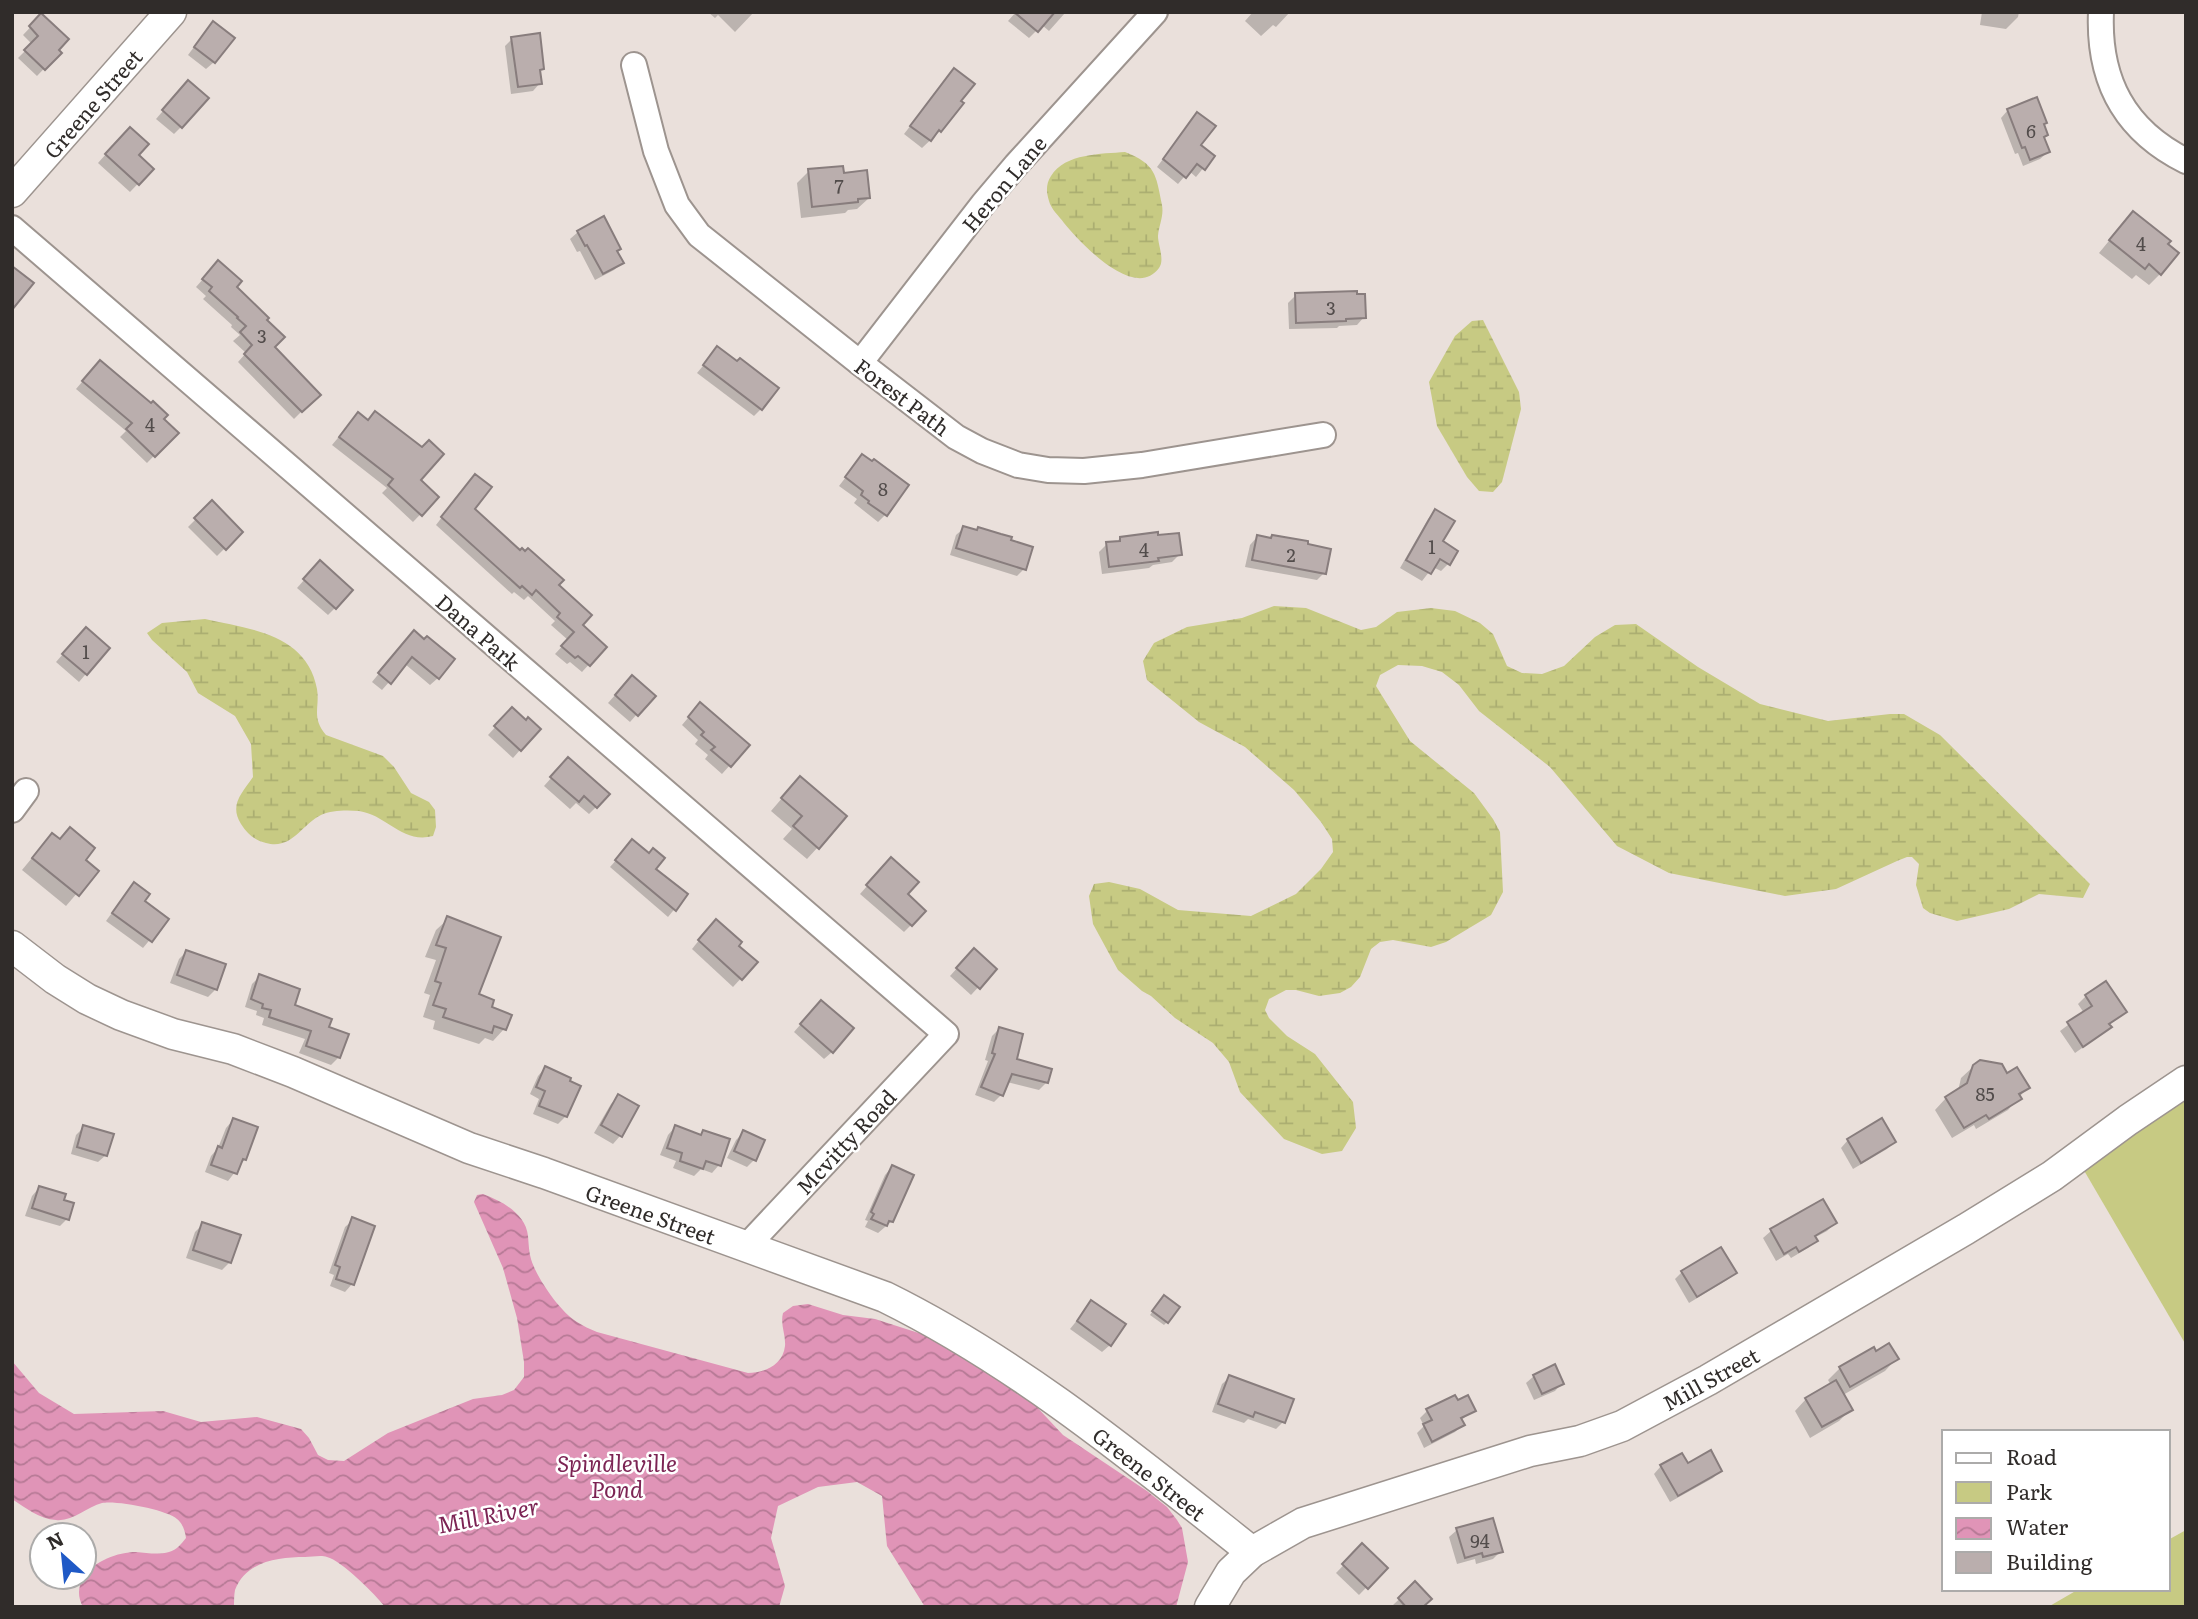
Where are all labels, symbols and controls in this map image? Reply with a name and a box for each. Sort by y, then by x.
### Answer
street label: Greene Street [36,41,149,165]
house number: 6 [2026,117,2036,144]
street label: Heron Lane [953,128,1053,238]
house number: 7 [834,172,844,199]
house number: 4 [2136,230,2146,257]
house number: 3 [1326,294,1336,321]
house number: 3 [257,322,267,349]
street label: Forest Path [849,350,957,442]
house number: 4 [145,411,155,438]
house number: 8 [878,475,888,502]
house number: 1 [1428,533,1436,560]
house number: 4 [1139,536,1149,563]
house number: 2 [1286,541,1296,568]
street label: Dana Park [430,586,528,677]
house number: 1 [82,638,90,665]
house number: 85 [1975,1080,1995,1107]
street label: Mcvitty Road [788,1081,902,1201]
street label: Greene Street [582,1175,721,1251]
street label: Mill Street [1656,1338,1764,1417]
street label: Greene Street [1087,1419,1214,1527]
legend [1942,1430,2170,1591]
text: Road [2006,1440,2057,1471]
water label: Spindleville Pond [557,1445,677,1505]
text: Park [2006,1475,2052,1506]
water label: Mill River [434,1488,542,1540]
text: Water [2006,1510,2068,1541]
north arrow [28,1521,98,1591]
text: N [41,1524,68,1556]
house number: 94 [1470,1527,1490,1554]
text: Building [2006,1545,2093,1576]

